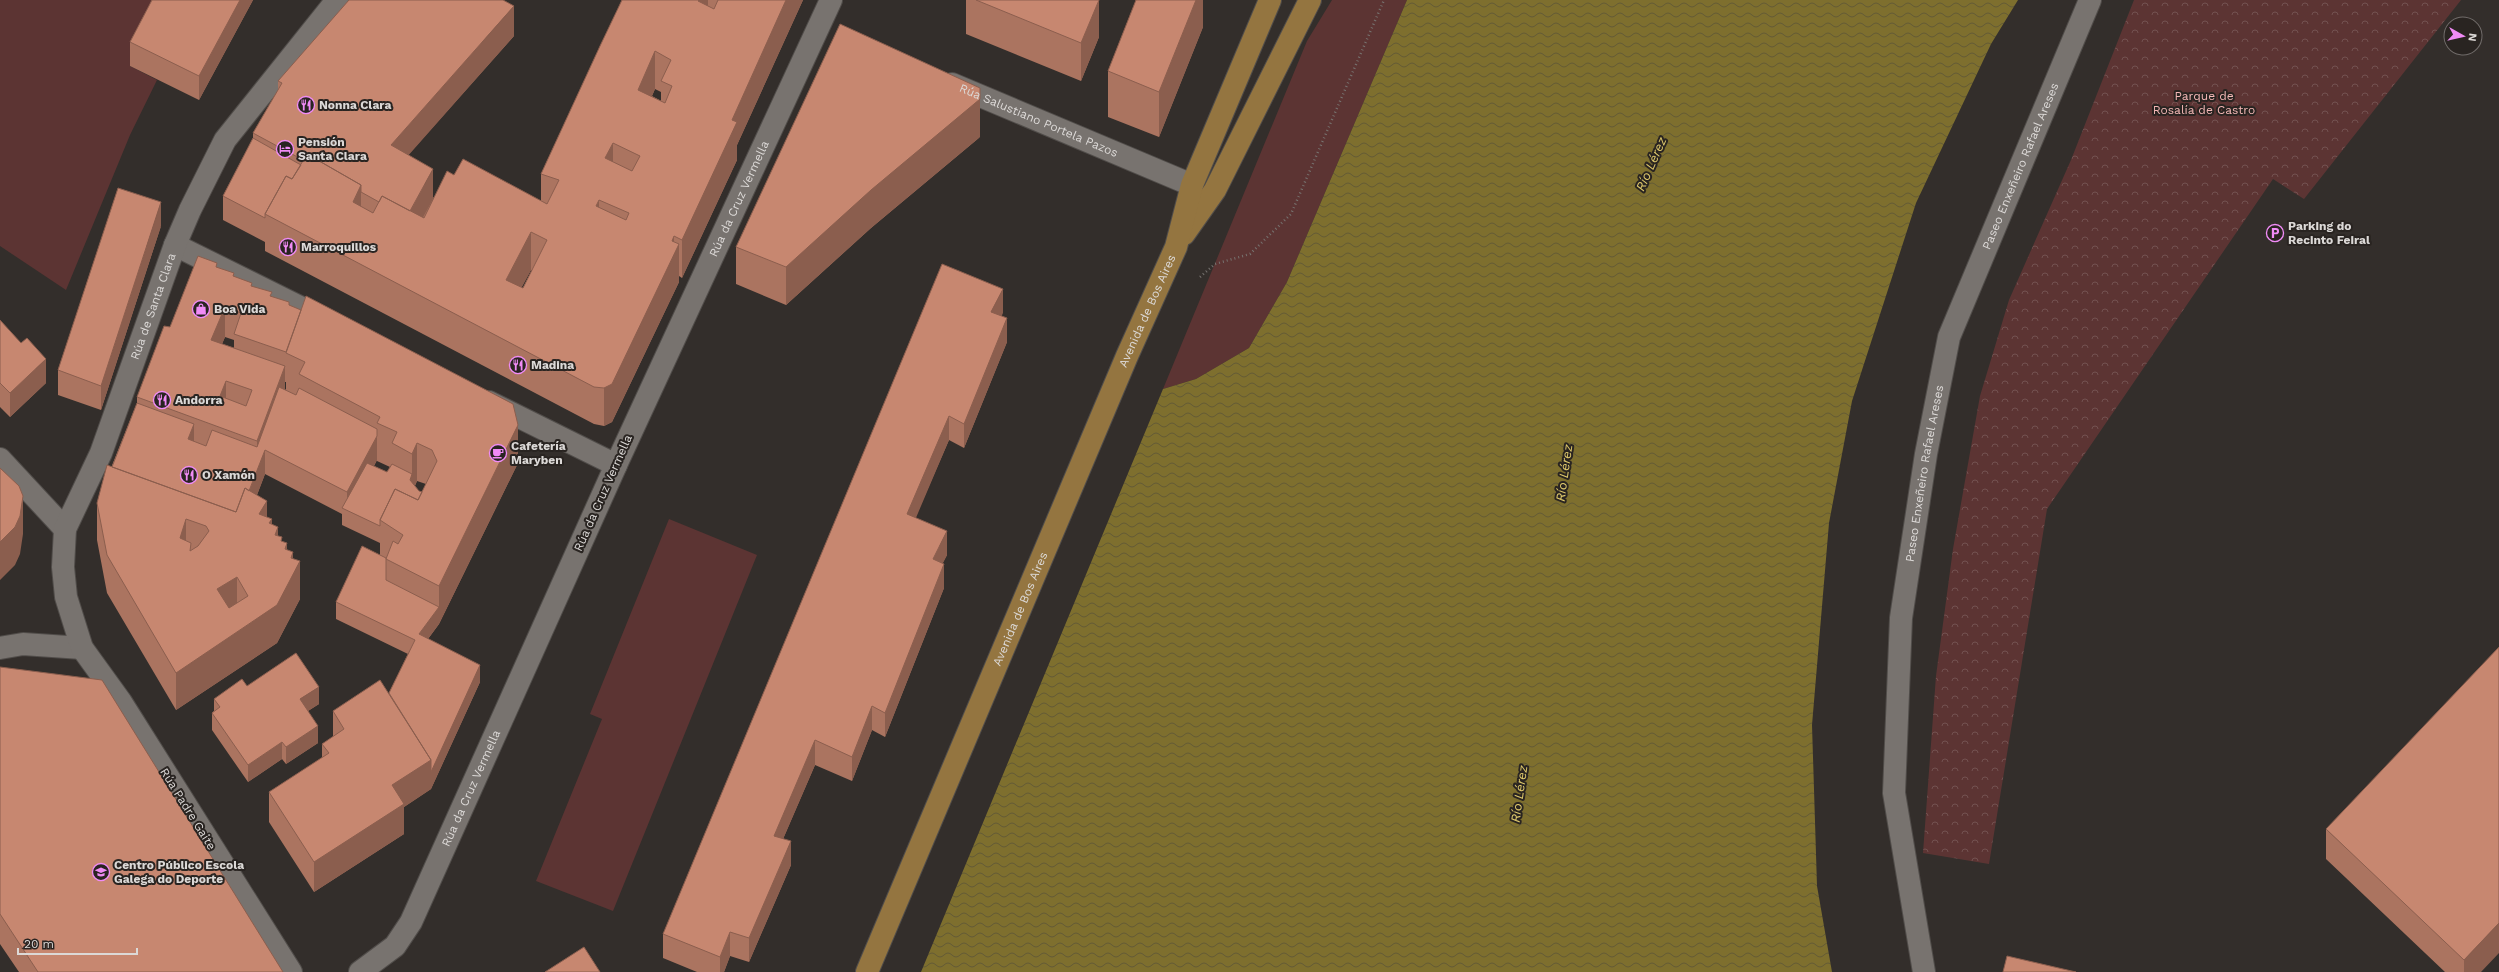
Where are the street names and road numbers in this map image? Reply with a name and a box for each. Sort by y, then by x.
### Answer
street label: Rúa Salustiano Portela Pazos [957,81,1120,160]
street label: Paseo Enxeñeiro Rafael Areses [1979,81,2062,252]
street label: Rúa da Cruz Vermella [706,138,772,259]
street label: Rúa de Santa Clara [128,251,179,362]
street label: Avenida de Bos Aires [1116,252,1179,370]
street label: Paseo Enxeñeiro Rafael Areses [1903,384,1946,563]
street label: Rúa da Cruz Vermella [571,432,635,553]
street label: Avenida de Bos Aires [990,550,1050,668]
street label: Rúa da Cruz Vermella [439,728,503,849]
street label: Rúa Padre Gaite [157,765,219,853]

